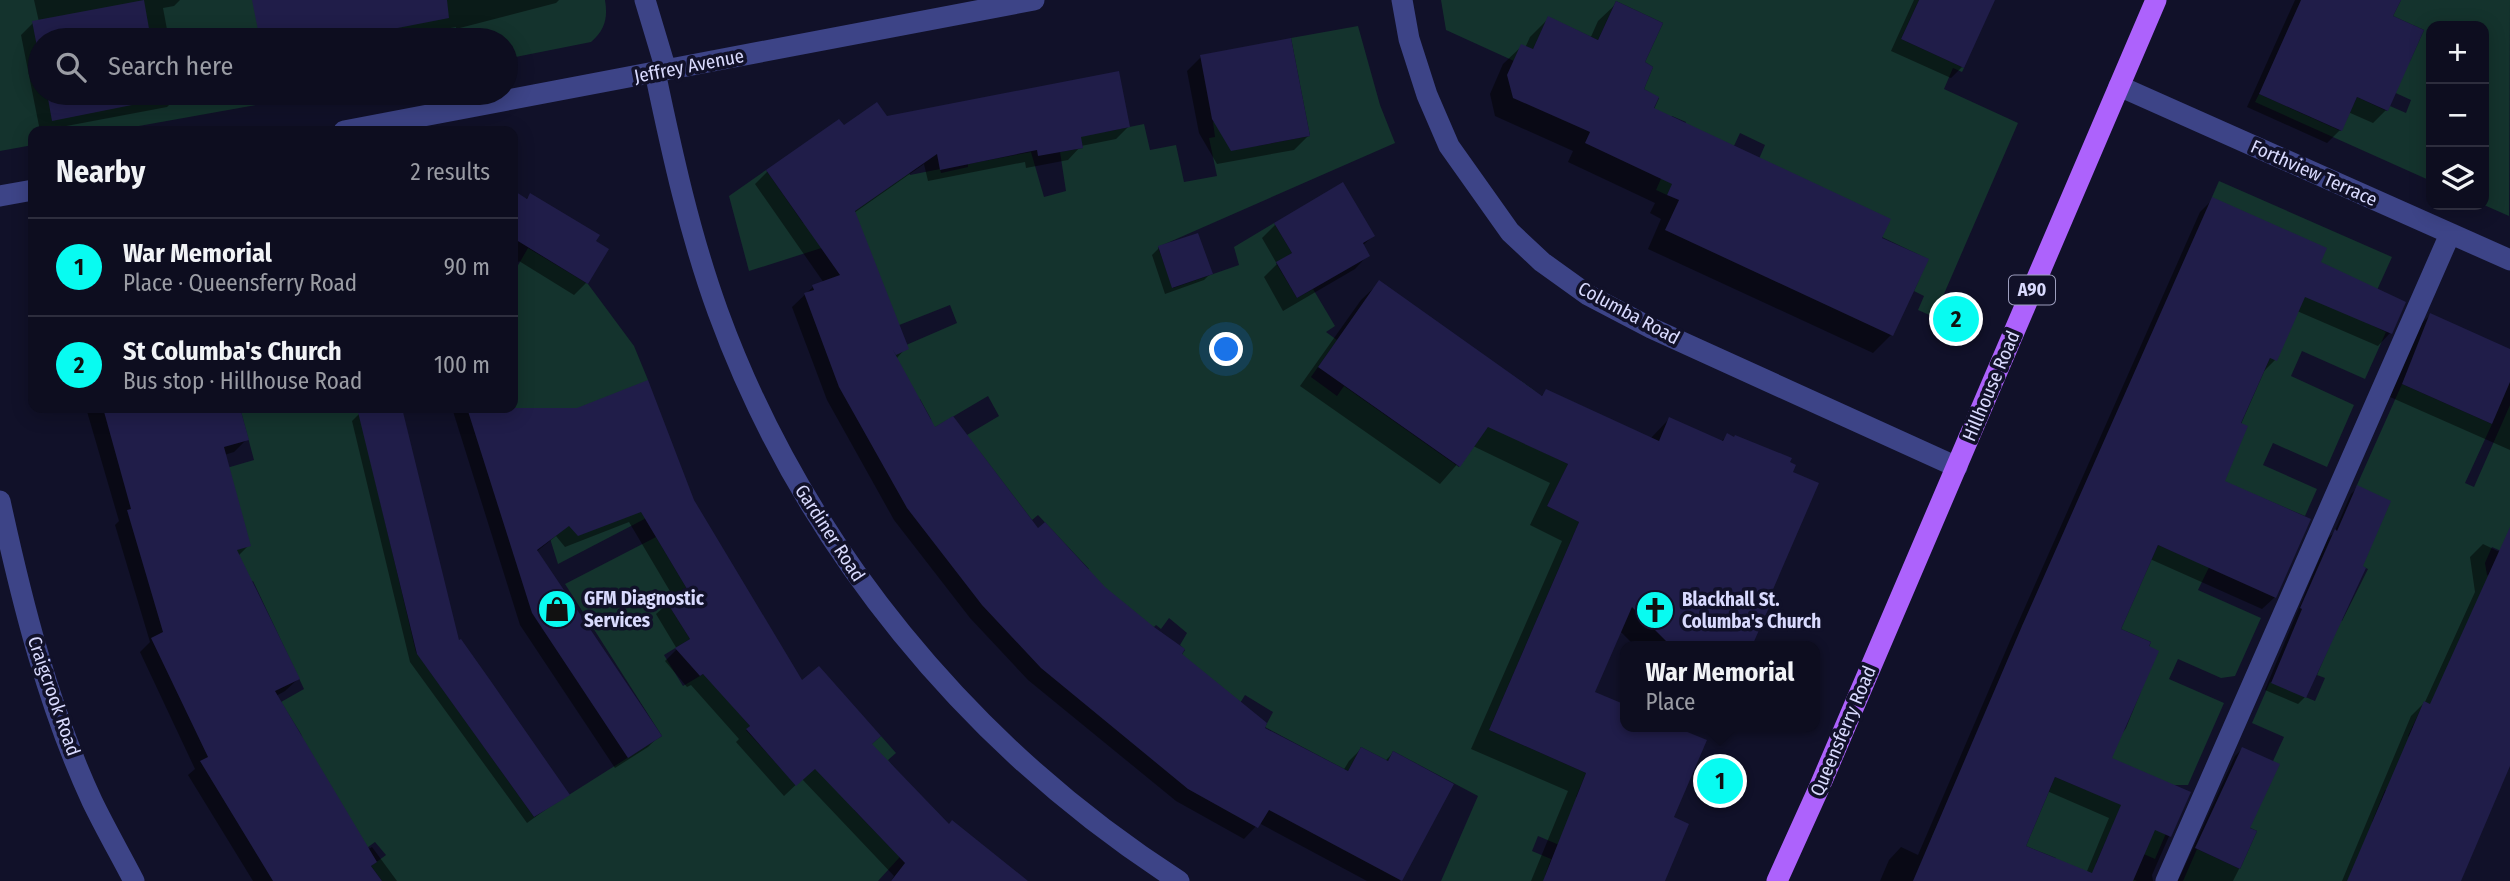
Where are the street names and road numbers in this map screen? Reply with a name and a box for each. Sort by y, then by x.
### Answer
street label: Jeffrey Avenue [632,44,746,88]
street label: Forthview Terrace [2247,135,2381,211]
road number: A90 [2009,276,2055,304]
street label: Columba Road [1574,277,1684,349]
street label: Hillhouse Road [1957,327,2025,445]
street label: Gardiner Road [790,480,870,586]
street label: Craigcrook Road [23,633,85,759]
street label: Queensferry Road [1805,662,1881,800]

